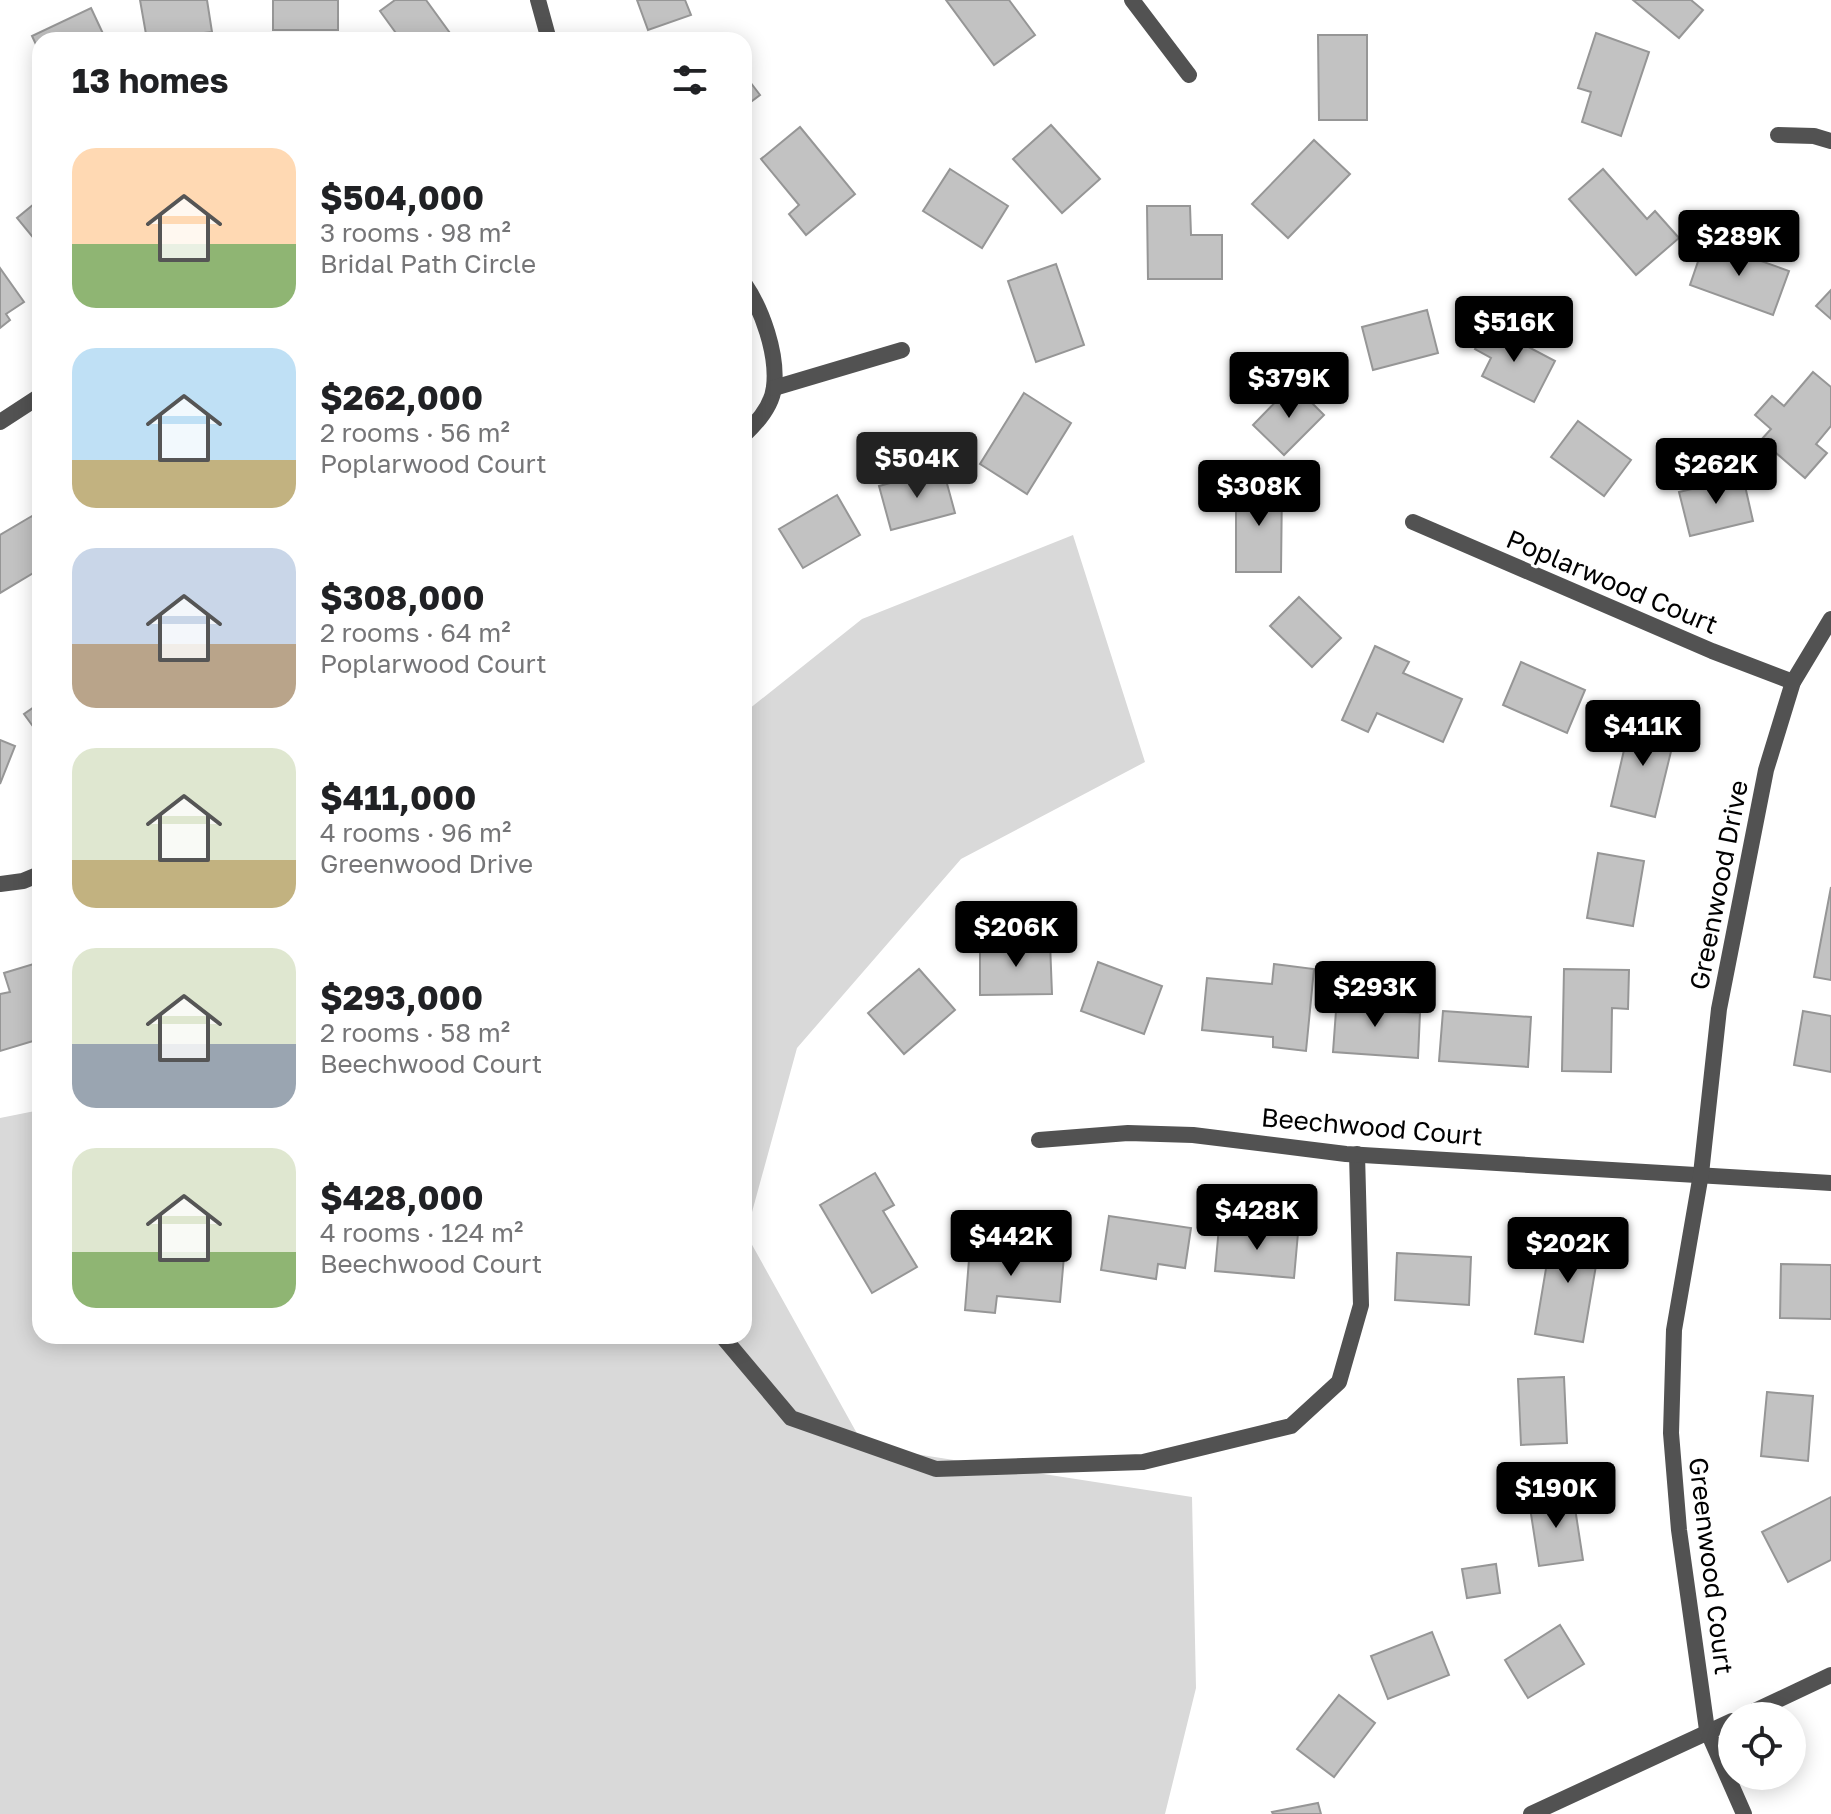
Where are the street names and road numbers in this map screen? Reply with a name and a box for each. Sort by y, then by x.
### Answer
street label: Poplarwood Court [1502,523,1723,640]
street label: Greenwood Drive [1683,777,1754,992]
street label: Beechwood Court [1260,1101,1484,1152]
street label: Greenwood Court [1683,1456,1740,1676]

